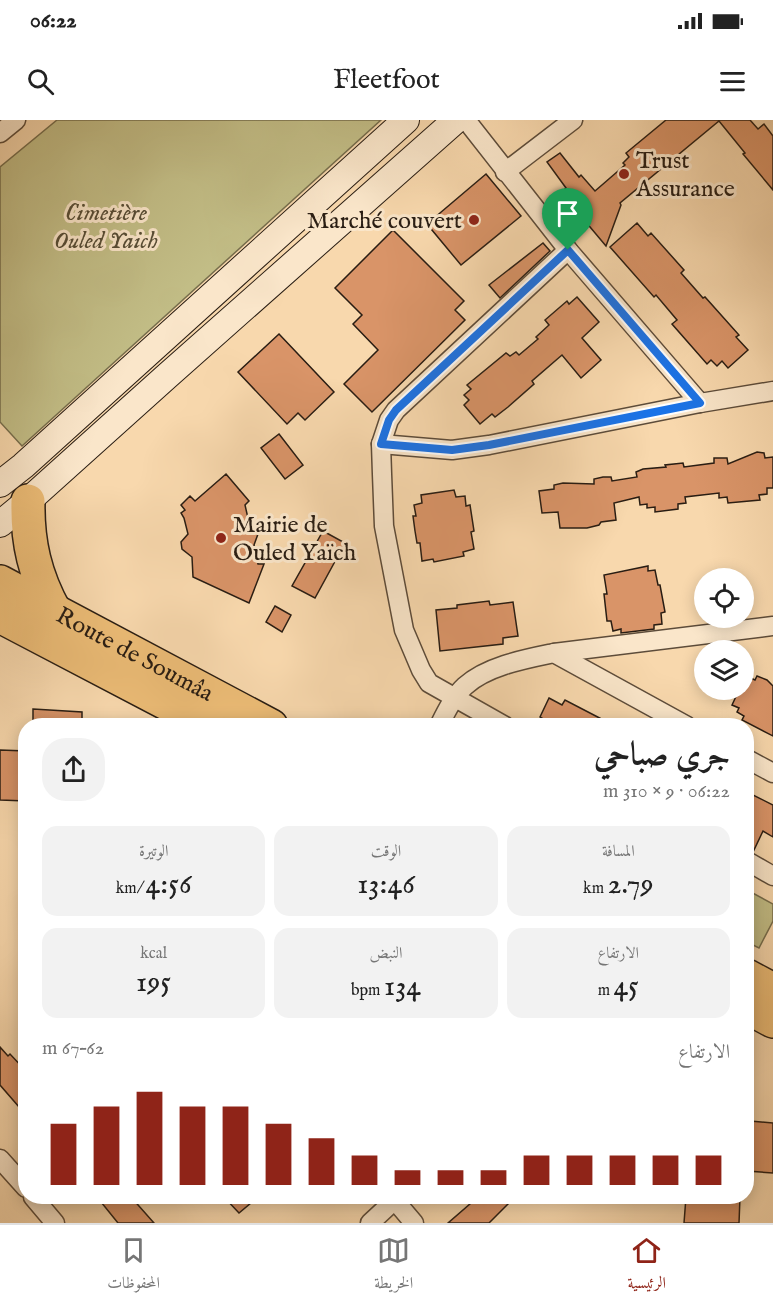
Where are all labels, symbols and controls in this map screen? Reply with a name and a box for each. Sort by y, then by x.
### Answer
text: 06:22 [30,7,77,35]
text: Fleetfoot [333,64,440,98]
icon: search [24,65,57,98]
icon: menu [716,65,749,98]
place label: Trust Assurance [635,146,735,205]
marker: Trust Assurance [617,167,631,181]
pin [542,188,593,250]
icon: arrive [551,197,584,230]
park label: Cimetière Ouled Yaich [54,198,158,257]
place label: Marché couvert [307,206,462,237]
marker: Marché couvert [467,213,481,227]
place label: Mairie de Ouled Yaïch [233,510,356,569]
marker: Mairie de Ouled Yaïch [214,531,228,545]
map controls [694,568,754,700]
button: locate [694,568,754,628]
street label: Route de Soumâa [50,601,219,710]
button: layers [694,640,754,700]
text: جري صباحي [594,735,730,777]
button: share [42,738,105,801]
text: 06:22 · 9 × 310 m [603,779,730,804]
text: الوتيرة [139,842,168,862]
text: الوقت [371,842,401,862]
text: المسافة [602,842,635,862]
text: 4:56 [146,866,192,904]
text: 13:46 [357,866,415,904]
text: 2.79 [608,866,654,904]
text: /km [116,879,146,899]
text: km [583,879,608,899]
text: kcal [140,944,167,964]
text: النبض [370,944,403,964]
text: الارتفاع [598,944,639,964]
text: 195 [136,964,171,1002]
text: 134 [384,968,421,1006]
text: 45 [614,968,639,1006]
text: bpm [351,981,384,1001]
text: m [598,981,614,1001]
text: 62–67 m [42,1036,104,1061]
text: الارتفاع [678,1040,730,1065]
tab: المحفوظات [107,1234,160,1298]
tab: الخريطة [374,1234,413,1298]
tab: الرئيسية [627,1234,666,1298]

